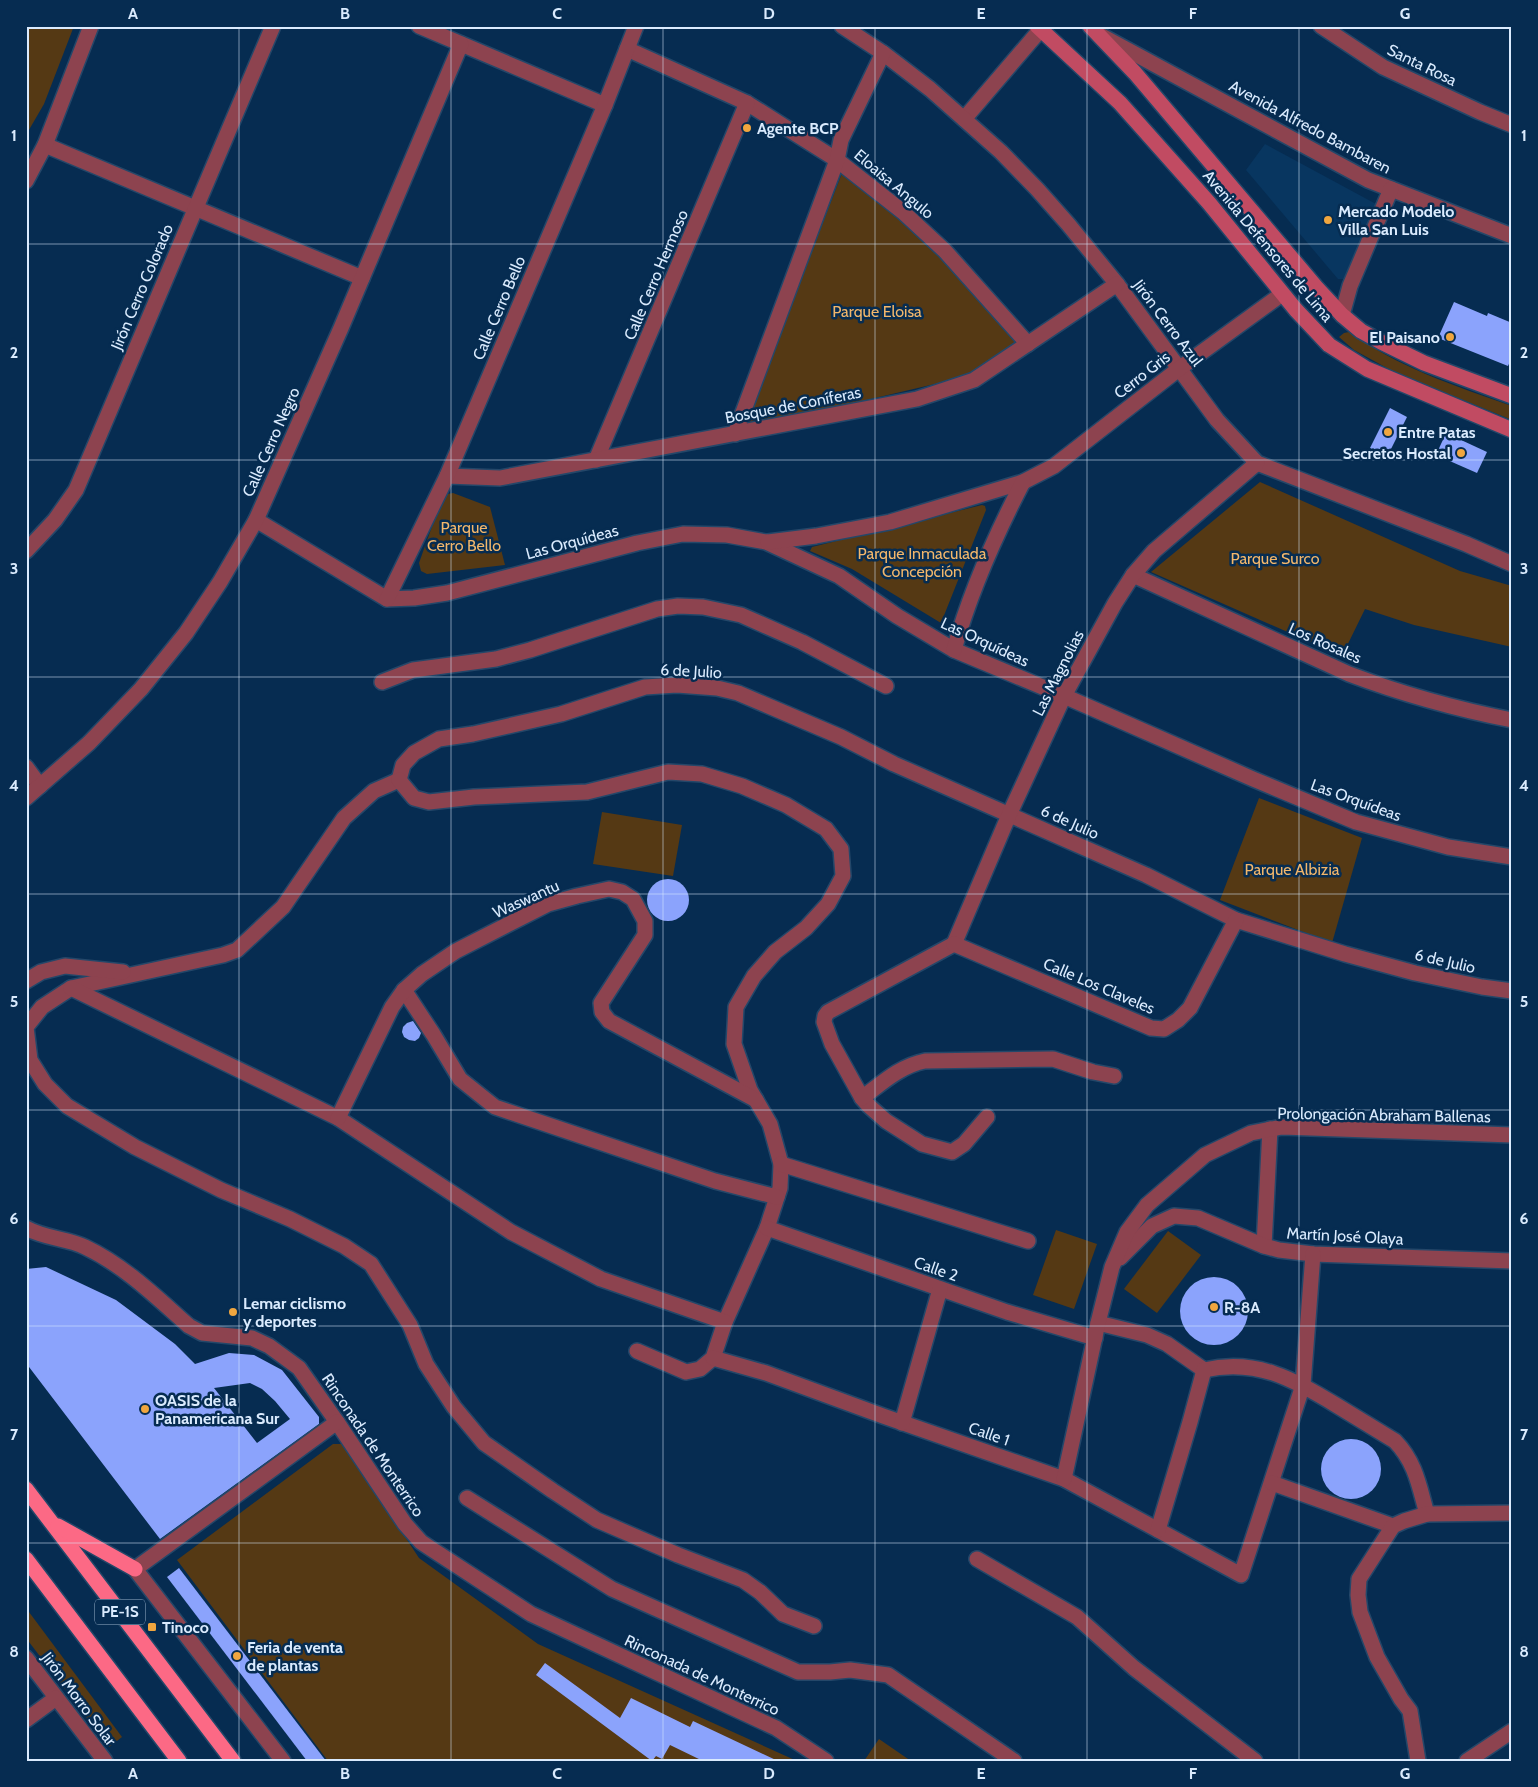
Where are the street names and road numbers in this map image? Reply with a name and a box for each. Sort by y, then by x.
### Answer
street label: Santa Rosa [1384,40,1460,90]
street label: Avenida Alfredo Bambaren [1226,76,1394,178]
street label: Eloaisa Angulo [850,145,938,223]
street label: Avenida Defensores de Lima [1199,166,1337,326]
street label: Calle Cerro Hermoso [620,207,692,343]
street label: Jirón Cerro Colorado [107,221,177,354]
street label: Calle Cerro Bello [469,253,529,363]
street label: Jirón Cerro Azul [1129,275,1207,370]
street label: Cerro Gris [1110,347,1174,403]
street label: Bosque de Coníferas [723,382,863,428]
street label: Calle Cerro Negro [238,384,304,500]
street label: Las Orquídeas [524,520,621,563]
street label: Las Orquídeas [938,613,1032,671]
street label: Los Rosales [1286,618,1365,668]
street label: Las Magnolias [1028,627,1088,719]
street label: 6 de Julio [660,660,722,682]
street label: Las Orquídeas [1308,775,1404,825]
street label: 6 de Julio [1038,801,1102,843]
street label: Waswantu [490,876,562,922]
street label: 6 de Julio [1413,945,1477,977]
street label: Calle Los Claveles [1040,954,1158,1018]
street label: Prolongación Abraham Ballenas [1277,1104,1491,1126]
street label: Martín José Olaya [1286,1223,1404,1249]
street label: Calle 2 [912,1253,960,1285]
street label: Rinconada de Monterrico [318,1370,428,1520]
street label: Calle 1 [966,1418,1012,1450]
road number: PE-1S [95,1600,145,1624]
street label: Rinconada de Monterrico [622,1631,783,1719]
street label: Jirón Morro Solar [37,1648,121,1750]

